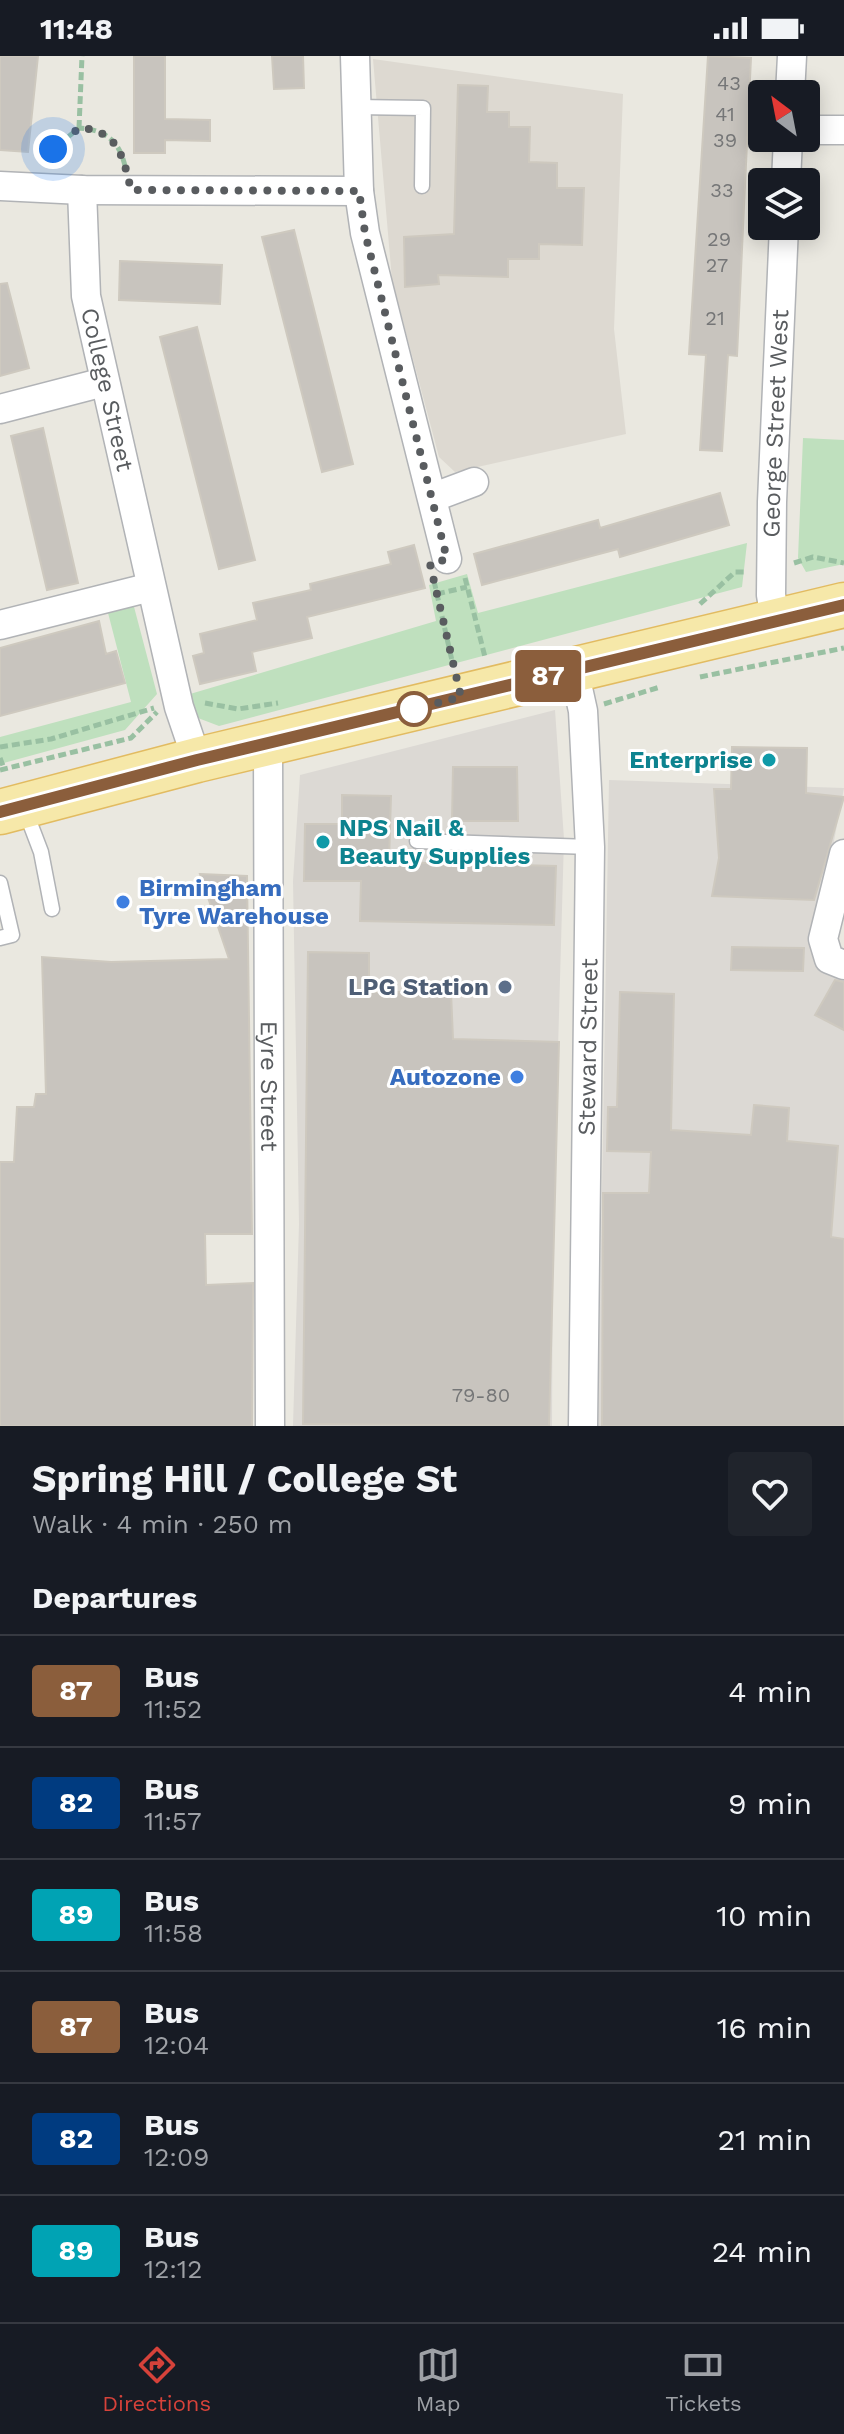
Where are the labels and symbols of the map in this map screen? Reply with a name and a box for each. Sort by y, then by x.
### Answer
house number: 43 [717,71,741,95]
north arrow [748,80,820,152]
house number: 41 [715,102,735,126]
house number: 39 [713,128,737,152]
your location [33,129,73,169]
house number: 33 [710,178,734,202]
house number: 29 [707,227,731,251]
house number: 27 [706,253,728,277]
street label: College Street [75,305,139,474]
house number: 21 [705,306,725,330]
street label: George Street West [758,309,794,538]
line badge: 87 [512,650,584,702]
unlabelled marker [397,692,431,726]
place label: Enterprise [629,746,753,774]
marker: Enterprise [760,751,778,769]
place label: NPS Nail & Beauty Supplies [339,814,531,870]
marker: NPS Nail & Beauty Supplies [314,833,332,851]
place label: Birmingham Tyre Warehouse [139,874,329,930]
marker: Birmingham Tyre Warehouse [114,893,132,911]
street label: Steward Street [572,958,604,1136]
place label: LPG Station [348,973,489,1001]
marker: LPG Station [496,978,514,996]
street label: Eyre Street [255,1021,283,1151]
place label: Autozone [390,1063,501,1091]
marker: Autozone [508,1068,526,1086]
house number: 79-80 [452,1383,510,1407]

